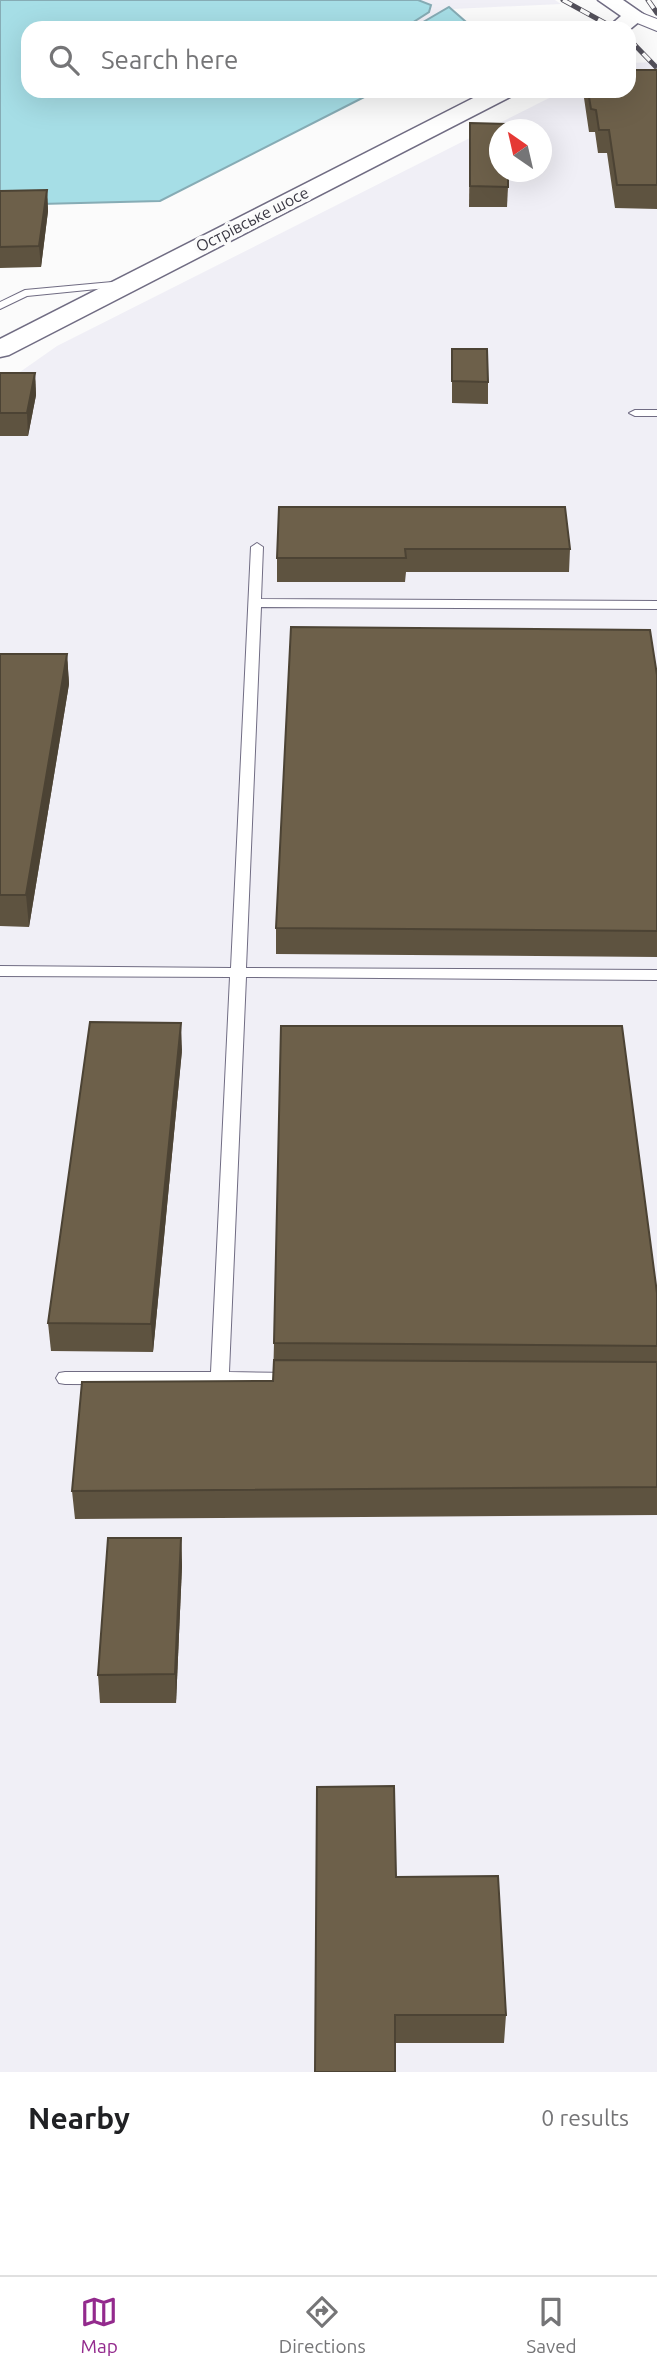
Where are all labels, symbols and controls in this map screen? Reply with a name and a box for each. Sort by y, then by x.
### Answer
search box [21,21,636,98]
icon: search [45,41,83,79]
text: Search here [101,45,238,74]
north arrow [489,119,552,182]
street label: Острівське шосе [193,183,311,255]
text: Nearby [28,2101,130,2135]
text: 0 results [541,2105,629,2130]
tab: Map [80,2293,118,2357]
tab: Directions [279,2293,366,2357]
tab: Saved [526,2293,577,2357]

